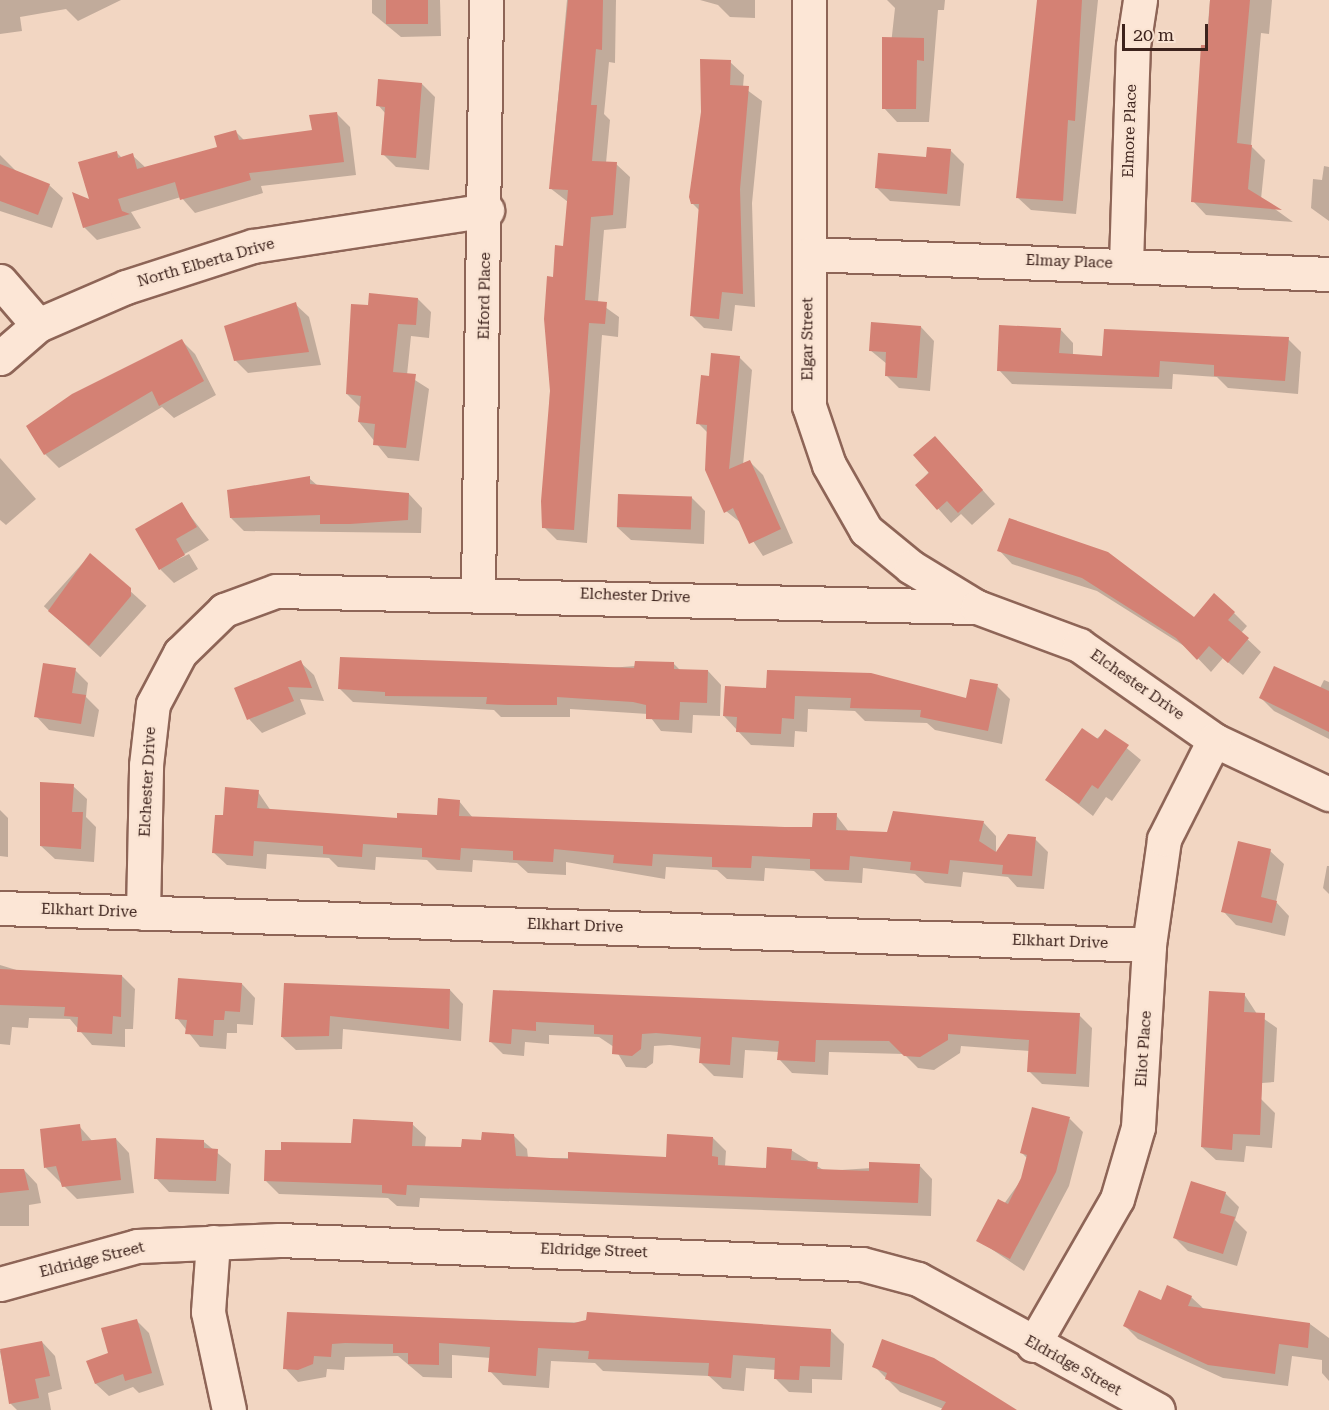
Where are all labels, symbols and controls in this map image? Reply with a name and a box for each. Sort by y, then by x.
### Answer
scale bar [1125,12,1210,50]
text: 20 m [1133,24,1174,45]
street label: Elmore Place [1119,84,1141,178]
street label: North Elberta Drive [135,235,277,291]
street label: Elmay Place [1025,251,1113,273]
street label: Elford Place [475,252,495,340]
street label: Elgar Street [799,297,817,381]
street label: Elchester Drive [579,585,691,607]
street label: Elchester Drive [1087,646,1187,724]
street label: Elchester Drive [136,726,160,838]
street label: Elkhart Drive [41,900,137,922]
street label: Elkhart Drive [527,915,623,937]
street label: Elkhart Drive [1012,931,1108,953]
street label: Eliot Place [1132,1010,1156,1088]
street label: Eldridge Street [38,1238,146,1282]
street label: Eldridge Street [540,1240,648,1262]
street label: Eldridge Street [1022,1332,1124,1400]

